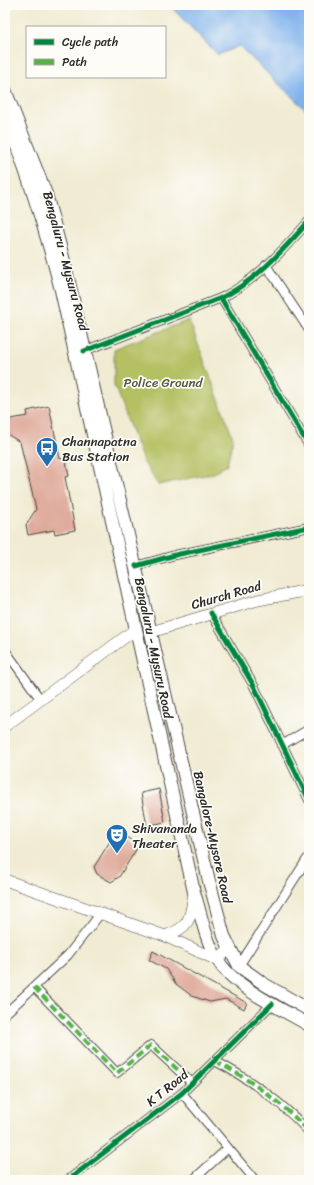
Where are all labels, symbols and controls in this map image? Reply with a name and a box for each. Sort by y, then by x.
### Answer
legend [26,26,166,78]
text: Cycle path [62,31,118,53]
text: Path [62,51,87,73]
street label: Bengaluru - Mysuru Road [36,189,96,335]
park label: Police Ground [124,371,204,394]
place label: Channapatna Bus Station [62,430,137,468]
bus stop icon: Channapatna Bus Station [34,435,60,468]
street label: Church Road [188,574,265,616]
street label: Bengaluru - Mysuru Road [128,575,180,722]
street label: Bangalore-Mysore Road [187,769,240,907]
place label: Shivananda Theater [132,817,198,855]
theatre icon: Shivananda Theater [104,822,130,855]
street label: K T Road [141,1063,194,1112]

